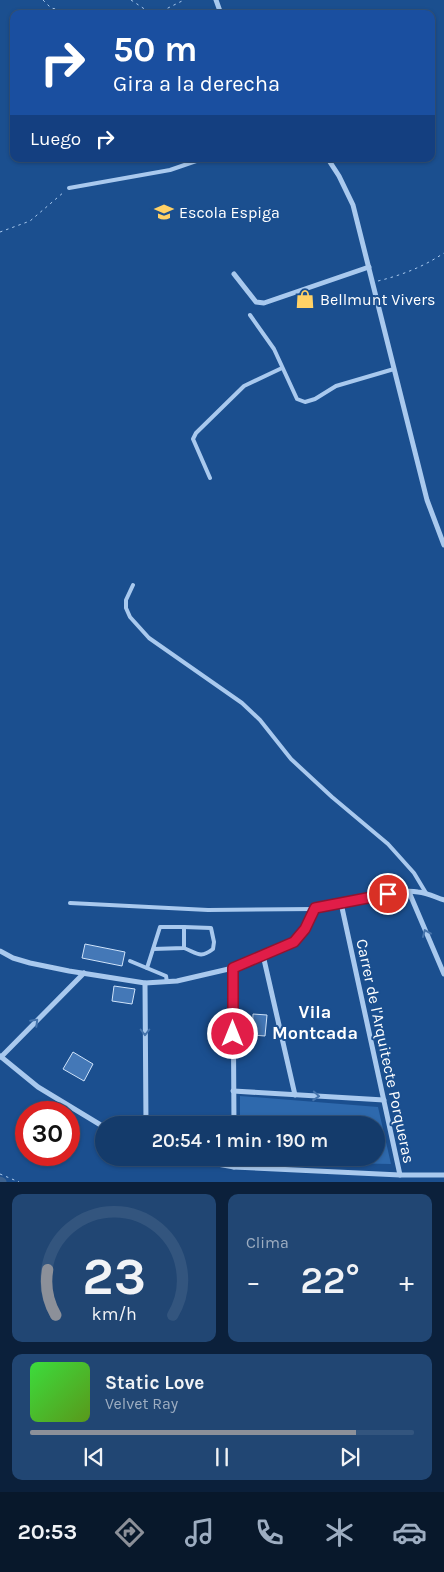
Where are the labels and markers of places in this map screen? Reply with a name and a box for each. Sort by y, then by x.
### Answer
school or university icon: Escola Espiga [153,201,175,223]
place label: Escola Espiga [179,203,280,222]
shop icon: Bellmunt Vivers [294,288,316,310]
place label: Bellmunt Vivers [320,290,435,309]
pin [367,873,409,915]

